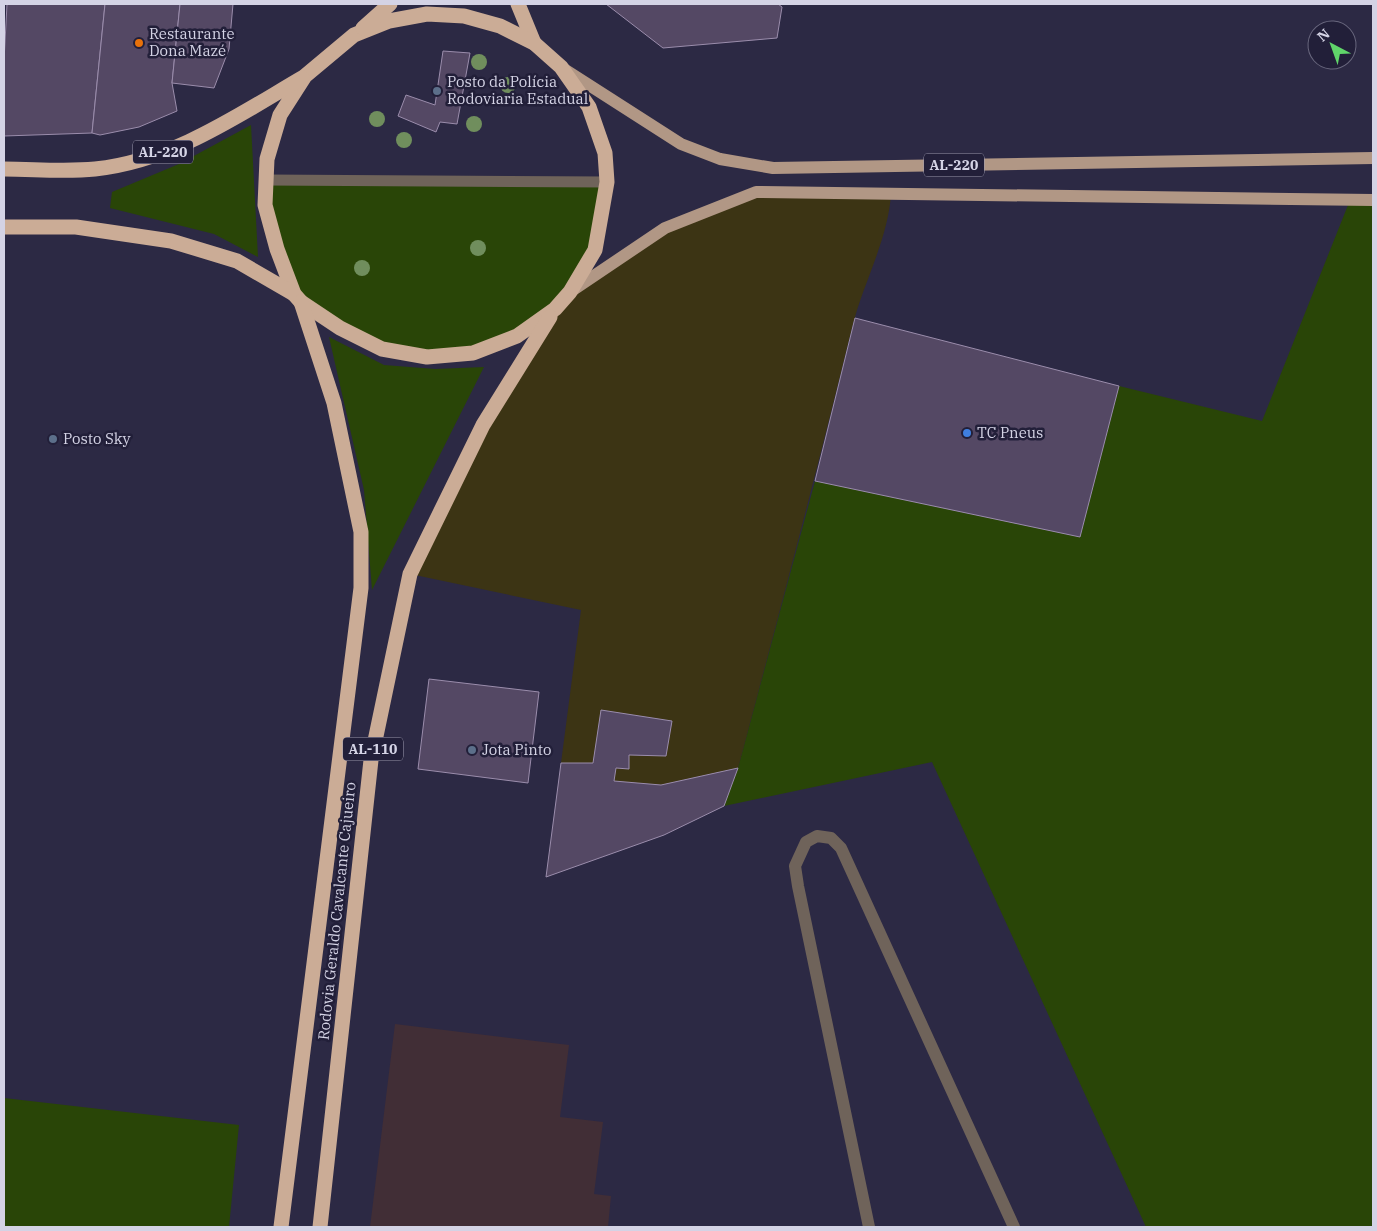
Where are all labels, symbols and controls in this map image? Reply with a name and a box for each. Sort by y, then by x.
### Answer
north arrow [1307,20,1357,70]
place label: Restaurante Dona Mazé [149,24,235,60]
text: N [1313,25,1334,46]
marker: Restaurante Dona Mazé [133,37,145,49]
place label: Posto da Polícia Rodoviaria Estadual [447,72,588,108]
marker: Posto da Polícia Rodoviaria Estadual [431,85,443,97]
road number: AL-220 [133,140,193,163]
road number: AL-220 [924,154,984,176]
place label: TC Pneus [977,423,1043,442]
marker: TC Pneus [961,427,973,439]
place label: Posto Sky [63,429,131,448]
marker: Posto Sky [47,433,59,445]
road number: AL-110 [343,738,403,761]
place label: Jota Pinto [482,740,552,759]
marker: Jota Pinto [466,744,478,756]
street label: Rodovia Geraldo Cavalcante Cajueiro [313,781,360,1041]

